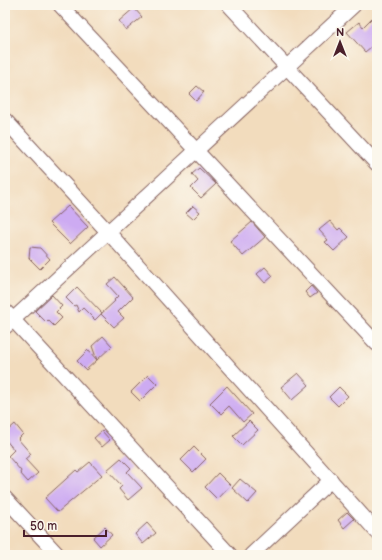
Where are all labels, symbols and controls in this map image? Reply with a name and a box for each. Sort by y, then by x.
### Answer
north arrow [320,22,360,62]
text: N [336,26,344,39]
scale bar [24,512,106,538]
text: 50 m [30,519,57,534]

